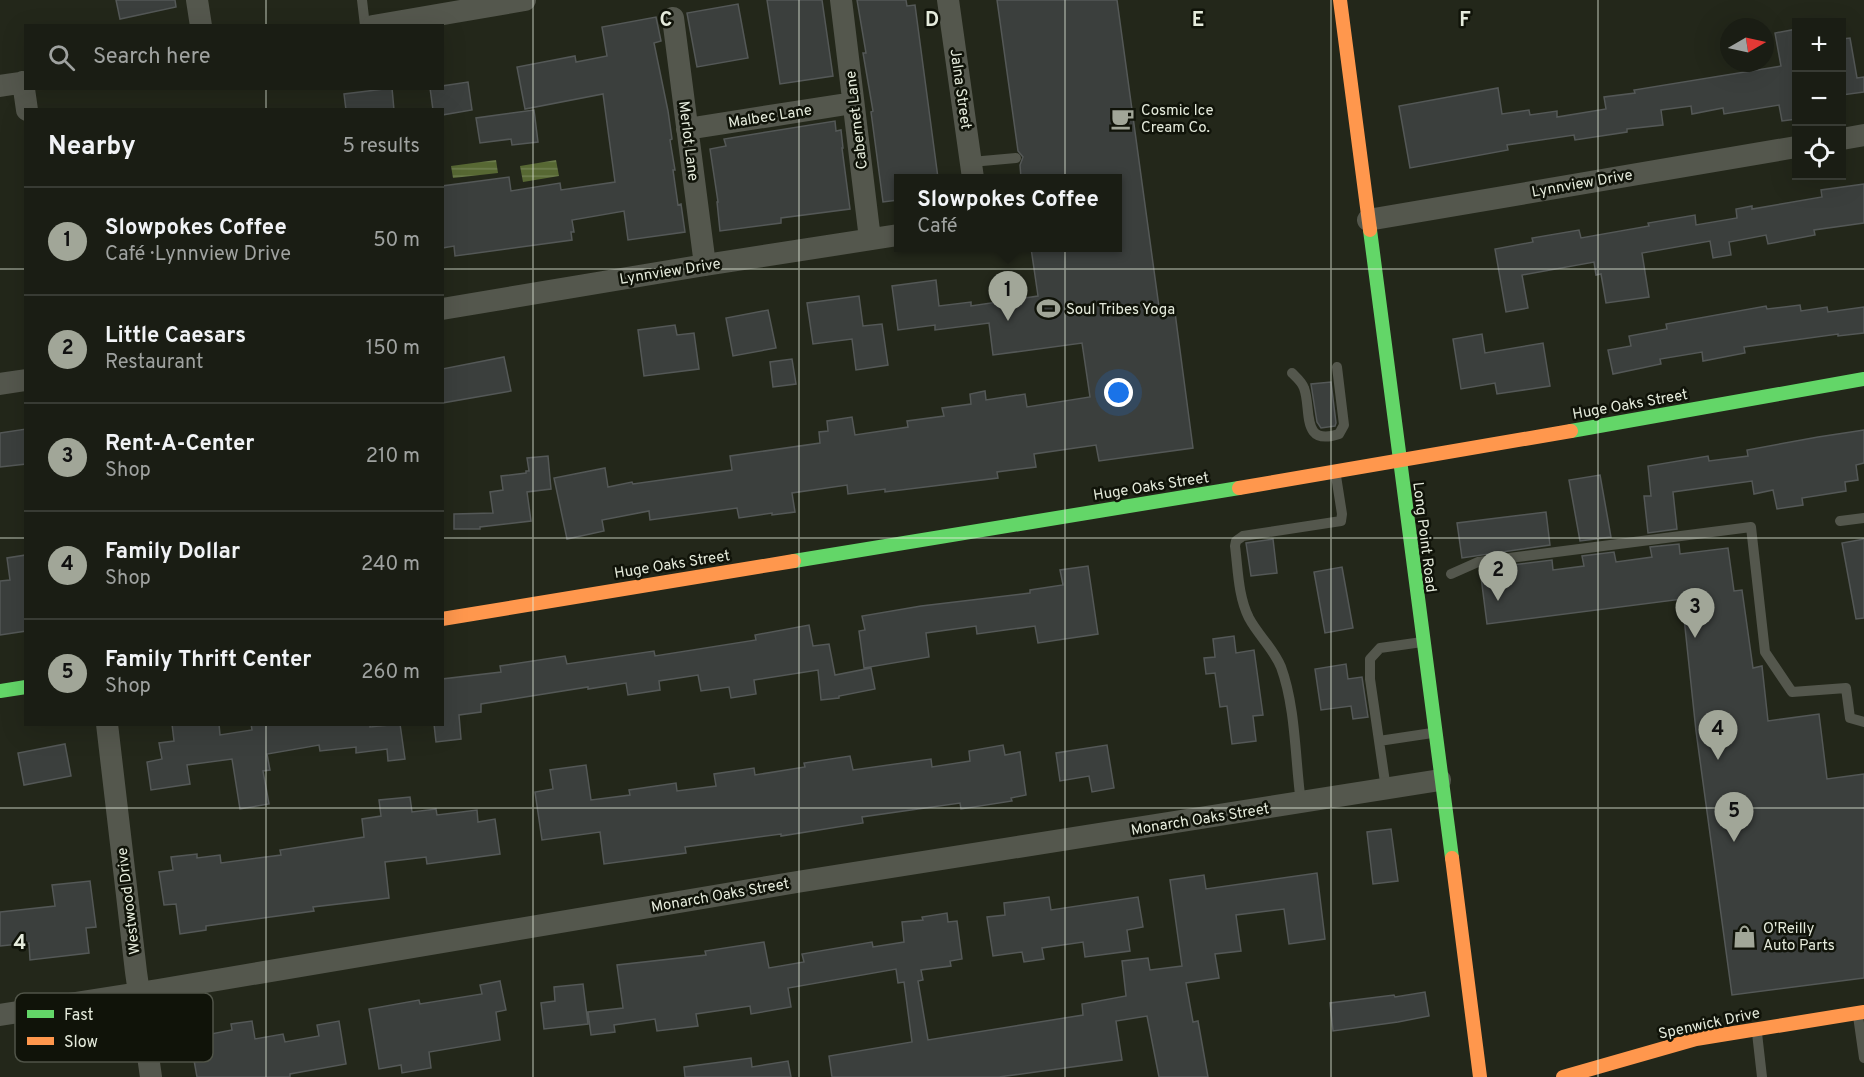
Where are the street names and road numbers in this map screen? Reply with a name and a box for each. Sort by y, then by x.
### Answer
street label: Jalna Street [944,48,975,131]
street label: Cabernet Lane [842,69,873,170]
street label: Merlot Lane [673,100,702,182]
street label: Malbec Lane [727,101,814,133]
street label: Lynnview Drive [1530,166,1634,203]
street label: Lynnview Drive [618,255,722,290]
street label: Huge Oaks Street [1571,386,1689,425]
street label: Huge Oaks Street [1092,469,1210,506]
street label: Long Point Road [1407,481,1440,593]
street label: Huge Oaks Street [613,547,731,584]
street label: Monarch Oaks Street [1130,800,1271,841]
street label: Westwood Drive [113,846,145,955]
street label: Monarch Oaks Street [650,875,791,918]
street label: Spenwick Drive [1657,1004,1762,1044]

